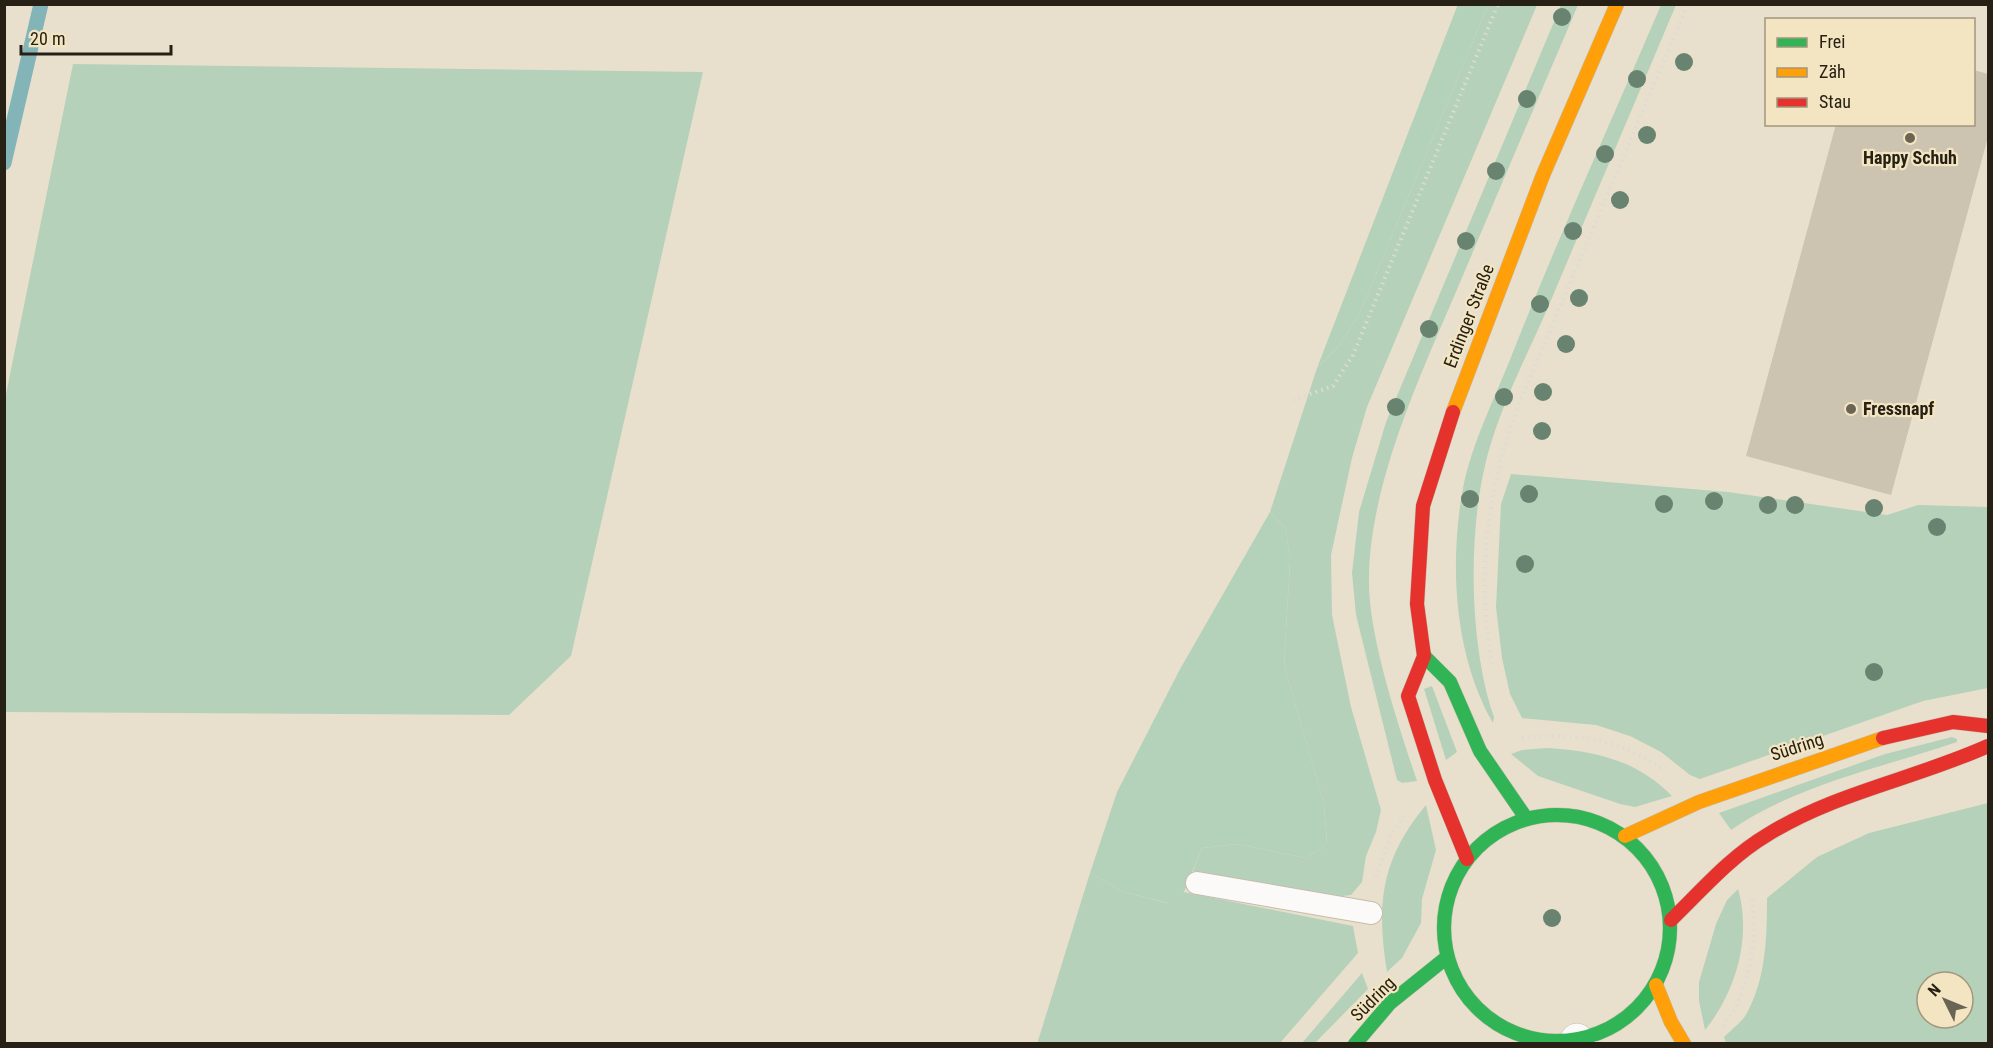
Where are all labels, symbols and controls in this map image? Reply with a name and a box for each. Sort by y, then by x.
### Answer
scale bar [21,18,171,56]
legend [1765,18,1975,126]
text: 20 m [30,28,65,49]
text: Frei [1819,31,1845,52]
text: Zäh [1819,61,1846,82]
text: Stau [1819,91,1851,112]
marker: Happy Schuh [1903,131,1917,145]
place label: Happy Schuh [1863,147,1957,168]
street label: Erdinger Straße [1439,261,1498,371]
place label: Fressnapf [1863,398,1934,419]
marker: Fressnapf [1844,402,1858,416]
street label: Südring [1768,728,1826,765]
north arrow [1915,970,1975,1030]
street label: Südring [1346,972,1399,1025]
text: N [1924,980,1945,1000]

